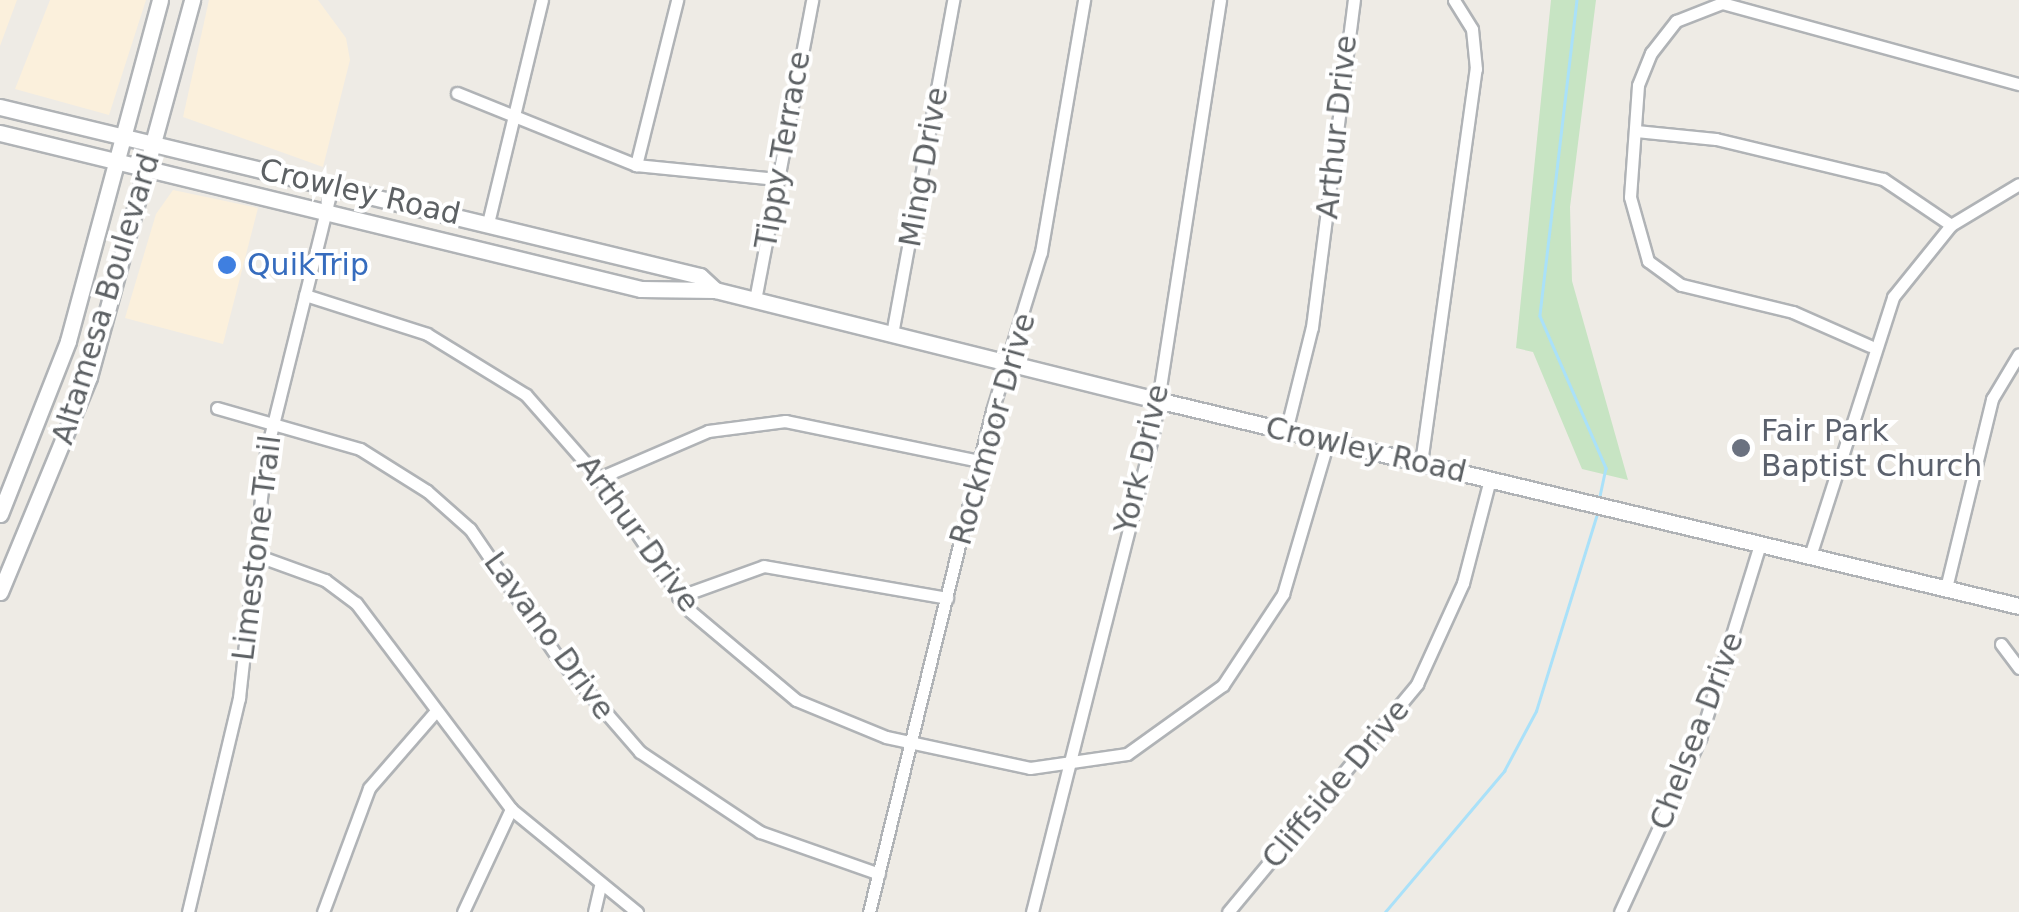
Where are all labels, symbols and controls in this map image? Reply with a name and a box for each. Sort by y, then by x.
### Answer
street label: Arthur Drive [1309,33,1365,221]
street label: Tippy Terrace [748,48,818,252]
street label: Ming Drive [892,84,956,250]
street label: Altamesa Boulevard [45,149,167,449]
street label: Crowley Road [256,151,464,233]
place label: QuikTrip [247,247,369,283]
marker: QuikTrip [216,254,238,276]
street label: Rockmoor Drive [943,309,1043,549]
street label: York Drive [1107,381,1177,537]
street label: Crowley Road [1262,409,1470,491]
place label: Fair Park Baptist Church [1761,413,1982,484]
street label: Limestone Trail [225,433,289,663]
marker: Fair Park Baptist Church [1730,437,1752,459]
street label: Arthur Drive [569,449,707,619]
street label: Lavano Drive [476,545,622,727]
street label: Chelsea Drive [1643,627,1751,835]
street label: Cliffside Drive [1255,692,1417,876]

